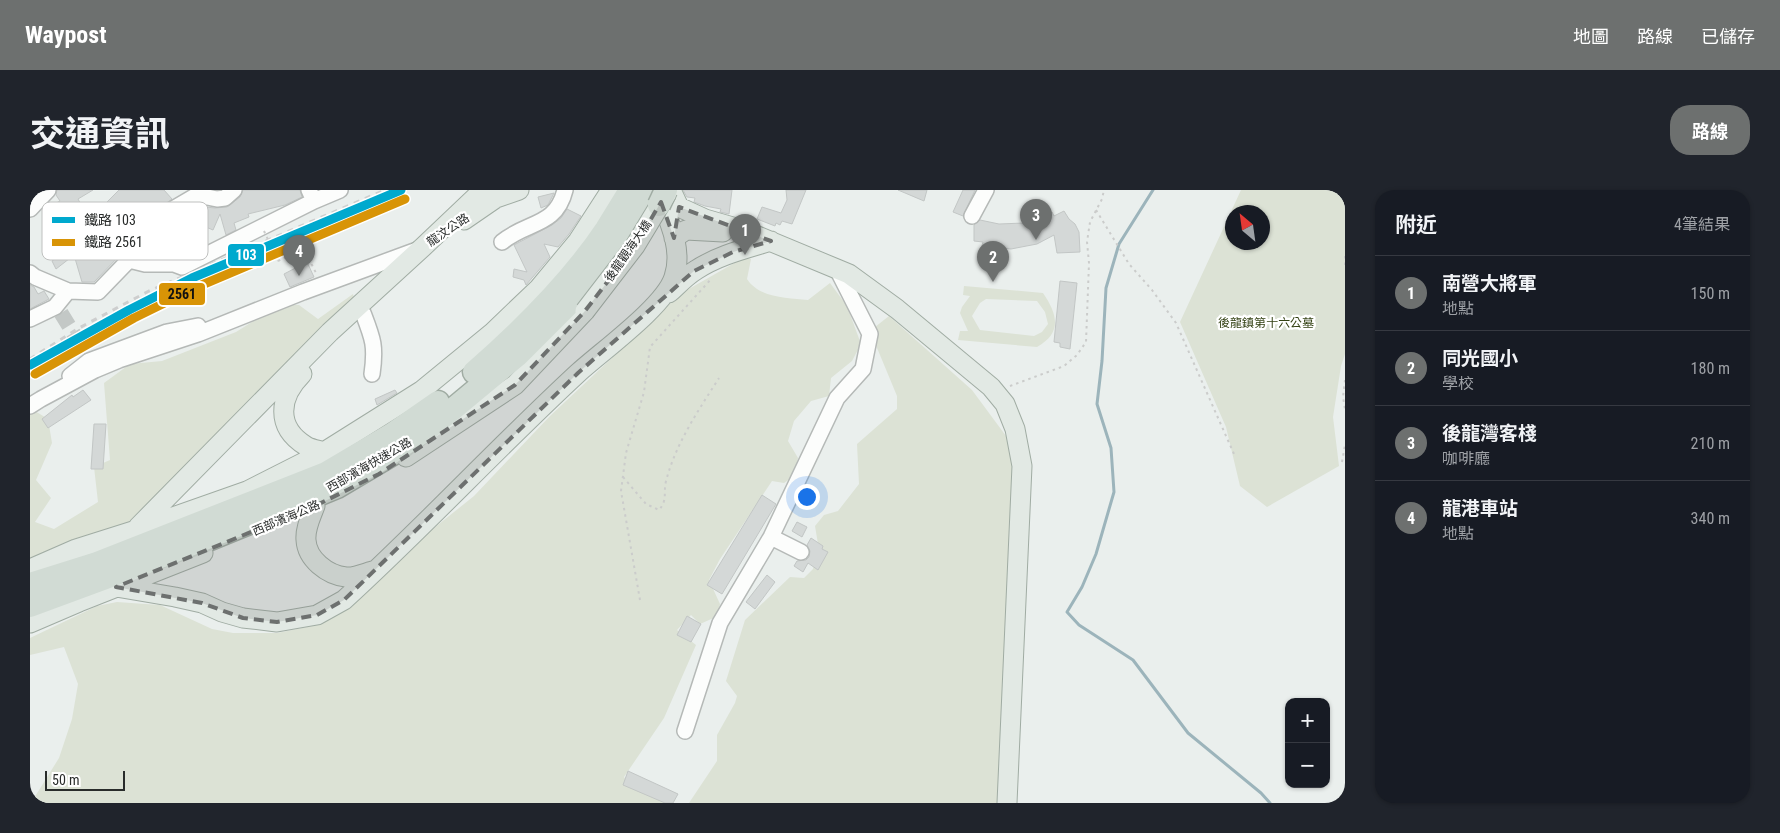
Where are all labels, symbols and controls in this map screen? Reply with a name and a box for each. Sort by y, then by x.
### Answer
text: Waypost [25,21,107,49]
text: 地圖 [1573,26,1609,47]
text: 路線 [1637,26,1673,47]
text: 已儲存 [1701,26,1755,47]
button: 路線 [1670,105,1750,155]
text: 交通資訊 [30,114,170,155]
pin: 3 [1020,199,1052,240]
legend [42,202,208,260]
north arrow [1225,205,1270,250]
street label: 龍汶公路 [424,211,472,249]
text: 鐵路 103 [84,212,136,228]
text: 附近 [1395,213,1437,237]
pin: 1 [729,214,761,255]
text: 4筆結果 [1674,215,1730,234]
street label: 後龍觀海大橋 [602,217,654,285]
text: 鐵路 2561 [84,234,143,250]
pin: 4 [283,235,315,276]
pin: 2 [977,241,1009,282]
line badge: 103 [227,243,265,267]
text: 103 [235,247,257,263]
text: 南營大將軍 [1442,272,1537,295]
line badge: 2561 [158,282,206,306]
text: 1 [1407,284,1415,303]
text: 150 m [1691,284,1730,303]
text: 2561 [168,286,196,302]
text: 地點 [1442,299,1474,318]
park label: 後龍鎮第十六公墓 [1218,316,1314,330]
text: 同光國小 [1442,347,1518,370]
text: 2 [1407,359,1415,378]
text: 180 m [1691,359,1730,378]
text: 學校 [1442,374,1474,393]
text: 後龍灣客棧 [1442,422,1537,445]
text: 3 [1407,434,1415,453]
text: 210 m [1691,434,1730,453]
street label: 西部濱海快速公路 [324,435,414,495]
text: 咖啡廳 [1442,449,1490,468]
your location [794,484,820,510]
street label: 西部濱海公路 [250,497,322,539]
text: 龍港車站 [1442,497,1518,520]
text: 4 [1407,509,1415,528]
text: 340 m [1691,509,1730,528]
text: 地點 [1442,524,1474,543]
map controls [1285,698,1330,788]
button: + [1285,698,1330,743]
button: − [1285,743,1330,788]
scale bar [45,768,125,791]
text: 50 m [52,772,80,788]

